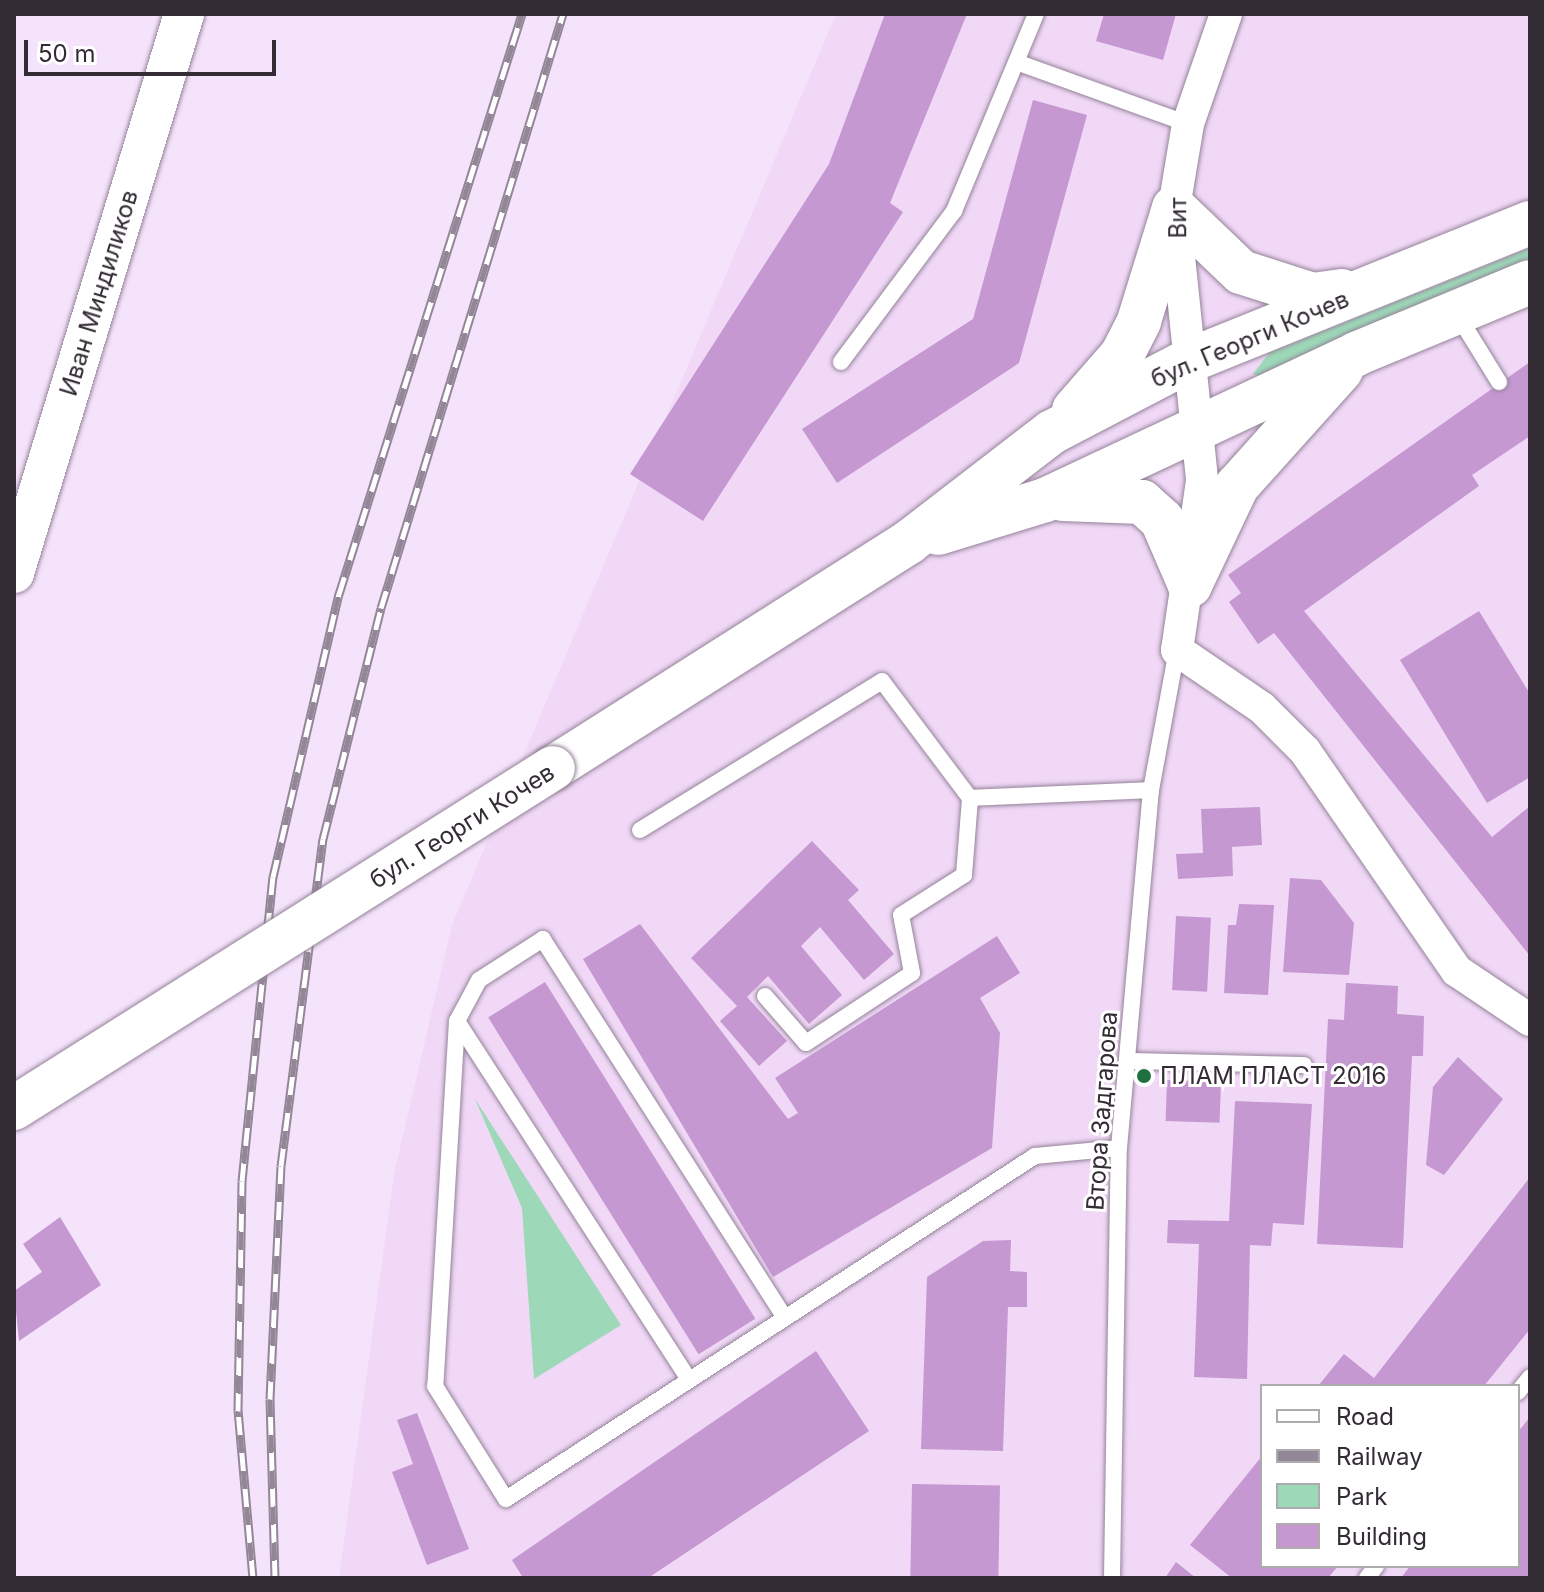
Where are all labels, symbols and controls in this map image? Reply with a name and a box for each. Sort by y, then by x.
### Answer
scale bar [28,24,280,74]
text: 50 m [38,39,96,68]
street label: Иван Миндиликов [54,187,144,399]
street label: Вит [1164,197,1192,239]
street label: бул. Георги Кочев [1147,284,1353,394]
street label: бул. Георги Кочев [364,758,560,894]
street label: Втора Задгарова [1081,1011,1123,1211]
place label: ПЛАМ ПЛАСТ 2016 [1160,1062,1386,1090]
marker: ПЛАМ ПЛАСТ 2016 [1135,1067,1153,1085]
legend [1260,1384,1520,1568]
text: Road [1336,1402,1394,1431]
text: Railway [1336,1442,1423,1471]
text: Park [1336,1482,1387,1511]
text: Building [1336,1522,1427,1551]

